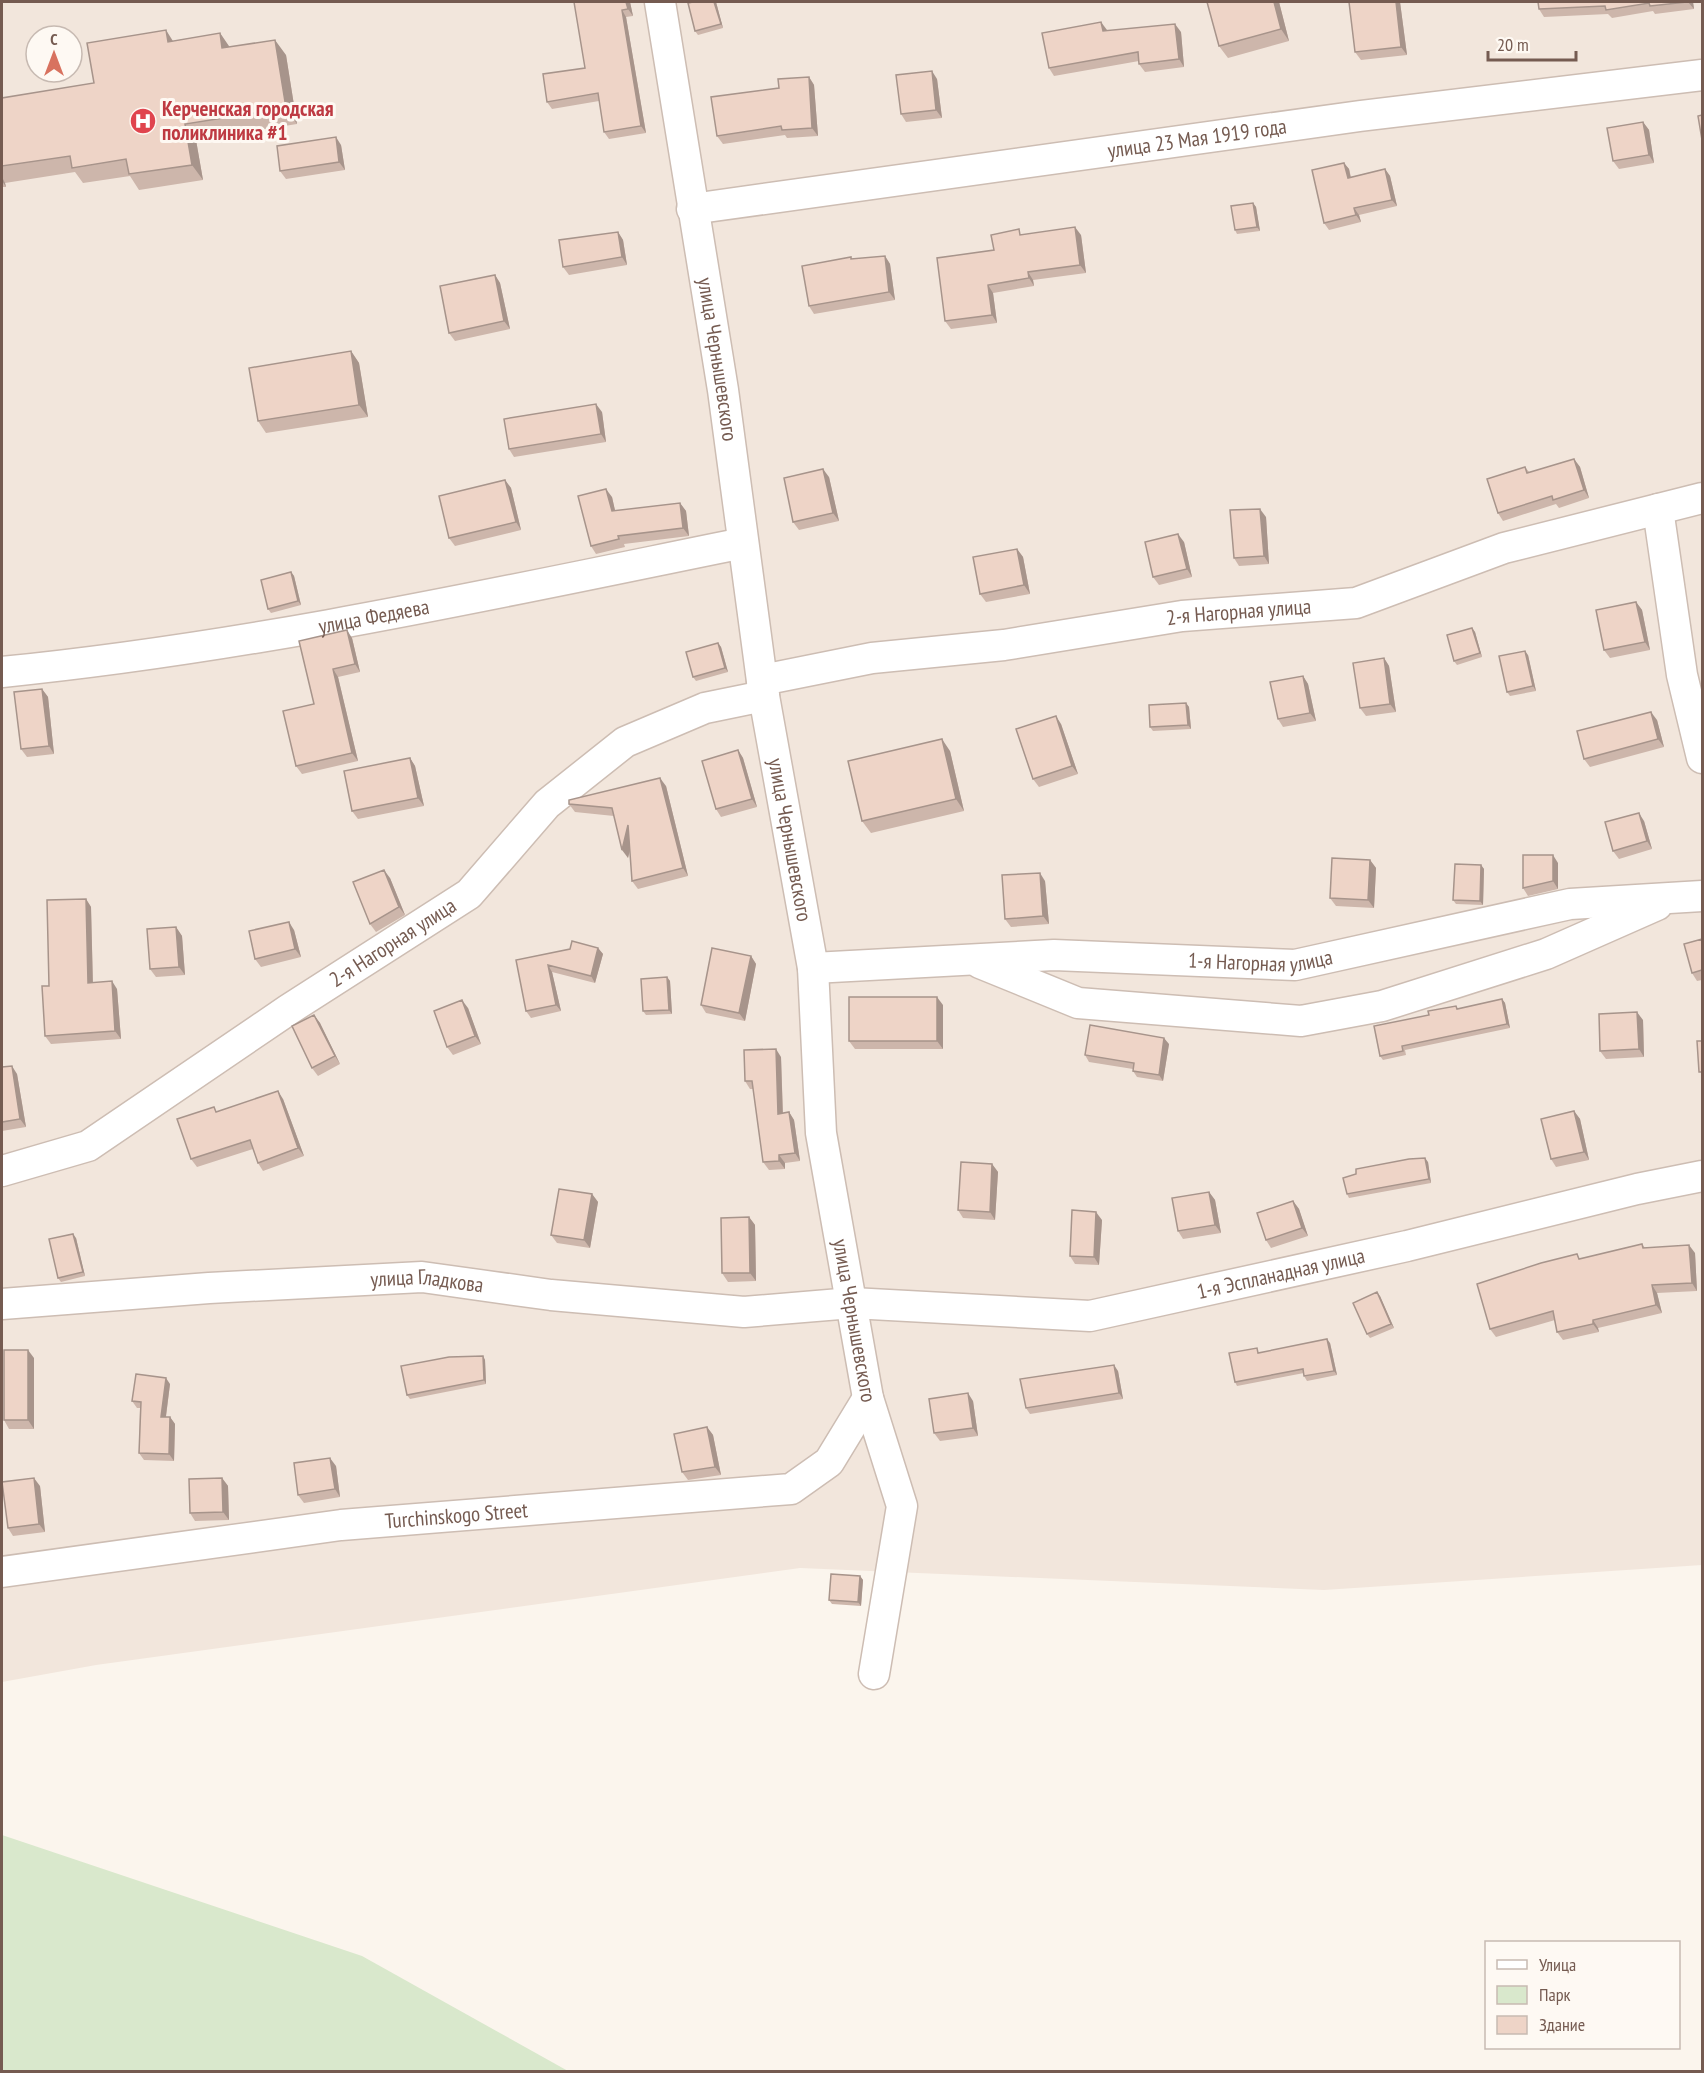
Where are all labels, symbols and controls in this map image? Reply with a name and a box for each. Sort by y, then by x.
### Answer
north arrow [24,24,84,84]
scale bar [1488,24,1576,62]
text: С [50,29,58,49]
text: 20 m [1497,33,1529,56]
place label: Керченская городская поликлиника #1 [162,95,334,146]
hospital icon: Керченская городская поликлиника #1 [128,106,158,136]
street label: улица 23 Мая 1919 года [1106,112,1288,164]
street label: улица Чернышевского [692,275,744,443]
street label: 2-я Нагорная улица [1164,592,1312,631]
street label: улица Федяева [316,593,431,640]
street label: улица Чернышевского [762,756,818,924]
street label: 2-я Нагорная улица [324,892,461,993]
street label: 1-я Нагорная улица [1187,943,1335,978]
street label: улица Чернышевского [827,1237,883,1404]
street label: 1-я Эспланадная улица [1194,1242,1367,1305]
street label: улица Гладкова [370,1263,485,1298]
street label: Turchinskogo Street [384,1496,529,1534]
legend [1485,1941,1680,2049]
text: Улица [1539,1953,1576,1976]
text: Парк [1539,1983,1570,2006]
text: Здание [1539,2013,1585,2036]

